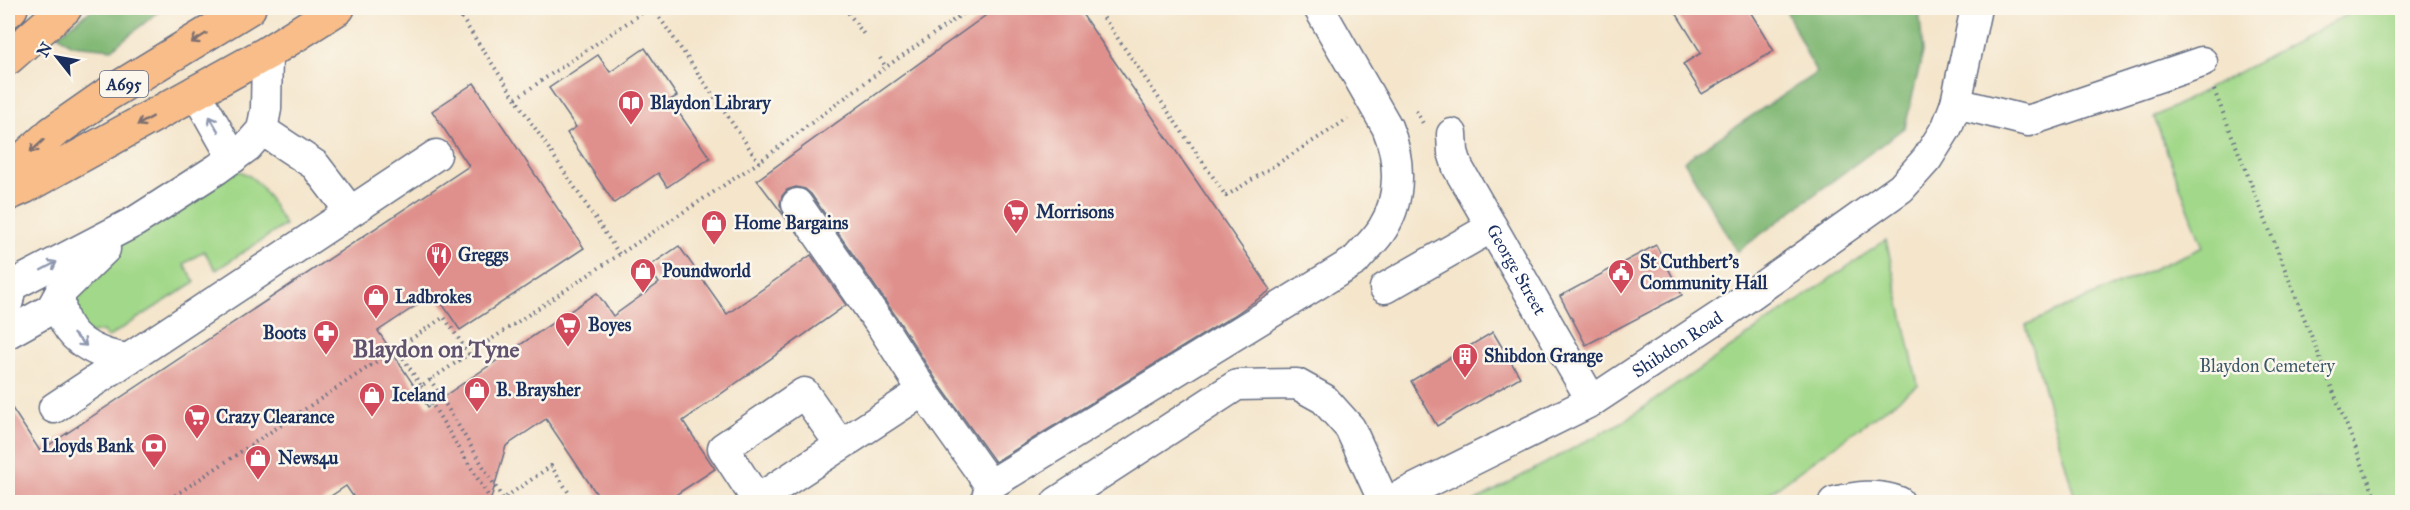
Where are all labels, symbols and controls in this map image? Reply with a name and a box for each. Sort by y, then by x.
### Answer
north arrow [27,27,87,87]
one-way arrow [191,33,208,45]
text: N [33,38,56,60]
road number: A695 [100,71,148,97]
library icon: Blaydon Library [616,88,646,126]
place label: Blaydon Library [650,92,772,115]
one-way arrow [137,115,154,127]
one-way arrow [208,116,219,134]
one-way arrow [30,139,45,153]
supermarket icon: Morrisons [1001,197,1031,235]
place label: Morrisons [1036,201,1114,223]
shop icon: Home Bargains [699,208,729,246]
place label: Home Bargains [734,212,849,235]
street label: George Street [1482,220,1551,319]
restaurant icon: Greggs [424,240,454,278]
place label: Greggs [458,244,509,267]
place label: St Cuthbert's Community Hall [1640,251,1768,295]
shop icon: Poundworld [628,256,658,294]
public building icon: St Cuthbert's Community Hall [1606,257,1636,295]
one-way arrow [40,260,58,271]
place label: Poundworld [662,260,752,282]
shop icon: Ladbrokes [361,282,391,320]
place label: Ladbrokes [395,286,472,308]
street label: Shibdon Road [1628,307,1727,382]
supermarket icon: Boyes [553,310,583,348]
place label: Boyes [588,314,632,337]
pharmacy icon: Boots [311,318,341,356]
place label: Boots [263,322,306,344]
one-way arrow [72,333,87,347]
district label: Blaydon on Tyne [353,334,519,364]
building icon: Shibdon Grange [1450,341,1480,379]
place label: Shibdon Grange [1484,345,1603,368]
park label: Blaydon Cemetery [2199,355,2335,377]
shop icon: B. Braysher [462,375,492,413]
place label: B. Braysher [496,379,582,402]
shop icon: Iceland [357,380,387,418]
place label: Iceland [392,384,447,406]
supermarket icon: Crazy Clearance [182,402,212,440]
place label: Crazy Clearance [216,406,335,429]
bank icon: Lloyds Bank [139,431,169,469]
place label: Lloyds Bank [41,435,135,458]
shop icon: News4u [243,443,273,481]
place label: News4u [278,447,339,470]

